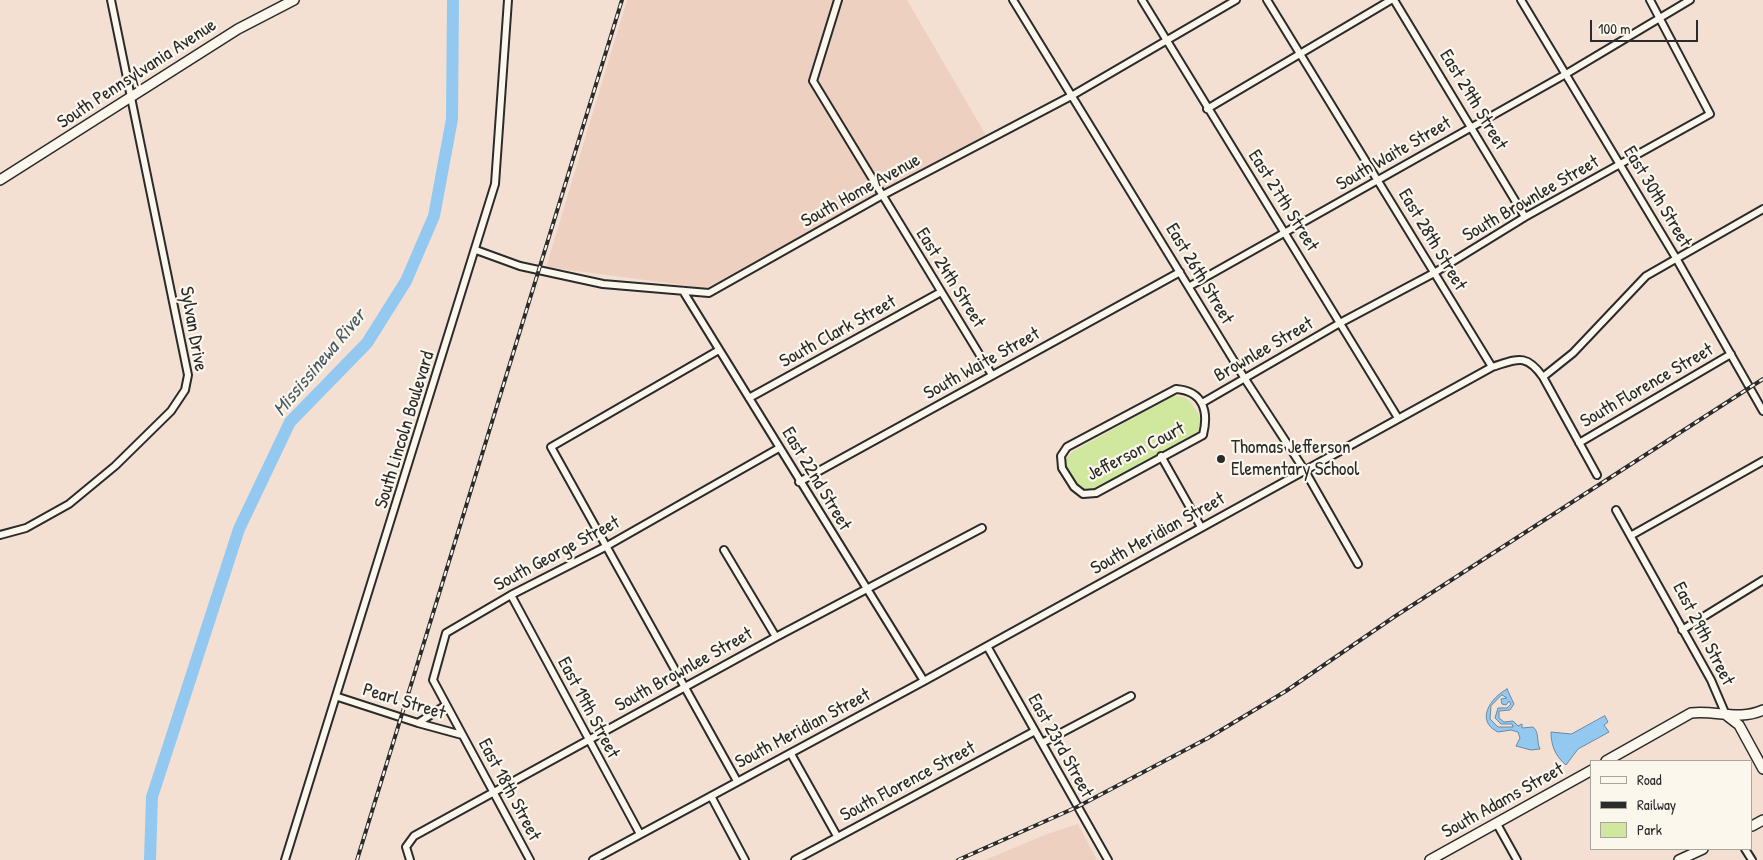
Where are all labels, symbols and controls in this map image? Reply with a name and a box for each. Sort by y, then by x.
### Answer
scale bar [1593,10,1700,42]
street label: South Pennsylvania Avenue [53,14,221,134]
text: 100 m [1598,18,1631,39]
street label: East 29th Street [1434,46,1512,154]
street label: South Waite Street [1332,112,1456,196]
street label: East 30th Street [1618,142,1696,252]
street label: East 27th Street [1243,146,1323,256]
street label: South Home Avenue [798,149,924,233]
street label: South Brownlee Street [1459,151,1603,247]
street label: East 28th Street [1393,185,1471,295]
street label: East 26th Street [1160,219,1238,329]
street label: East 24th Street [910,224,990,332]
street label: Sylvan Drive [174,285,212,373]
street label: South Clark Street [776,291,900,373]
water label: Mississinewa River [268,305,372,421]
street label: Brownlee Street [1210,312,1318,388]
street label: South Waite Street [920,323,1044,405]
street label: South Florence Street [1576,339,1718,433]
street label: South Lincoln Boulevard [370,349,440,511]
street label: Jefferson Court [1083,418,1189,486]
street label: East 22nd Street [776,423,856,535]
place label: Thomas Jefferson Elementary School [1231,437,1359,481]
marker: Thomas Jefferson Elementary School [1215,453,1227,465]
street label: South Meridian Street [1087,488,1229,580]
street label: South George Street [490,511,624,597]
street label: East 29th Street [1667,578,1739,690]
street label: South Brownlee Street [611,623,757,717]
street label: East 19th Street [552,654,624,762]
street label: Pearl Street [360,679,448,725]
street label: South Meridian Street [732,684,874,774]
street label: East 23rd Street [1022,690,1098,802]
street label: East 18th Street [473,735,545,845]
street label: South Florence Street [837,737,979,827]
street label: South Adams Street [1438,758,1568,844]
legend [1590,760,1753,850]
text: Road [1637,769,1662,790]
text: Railway [1637,794,1676,815]
text: Park [1637,819,1662,840]

